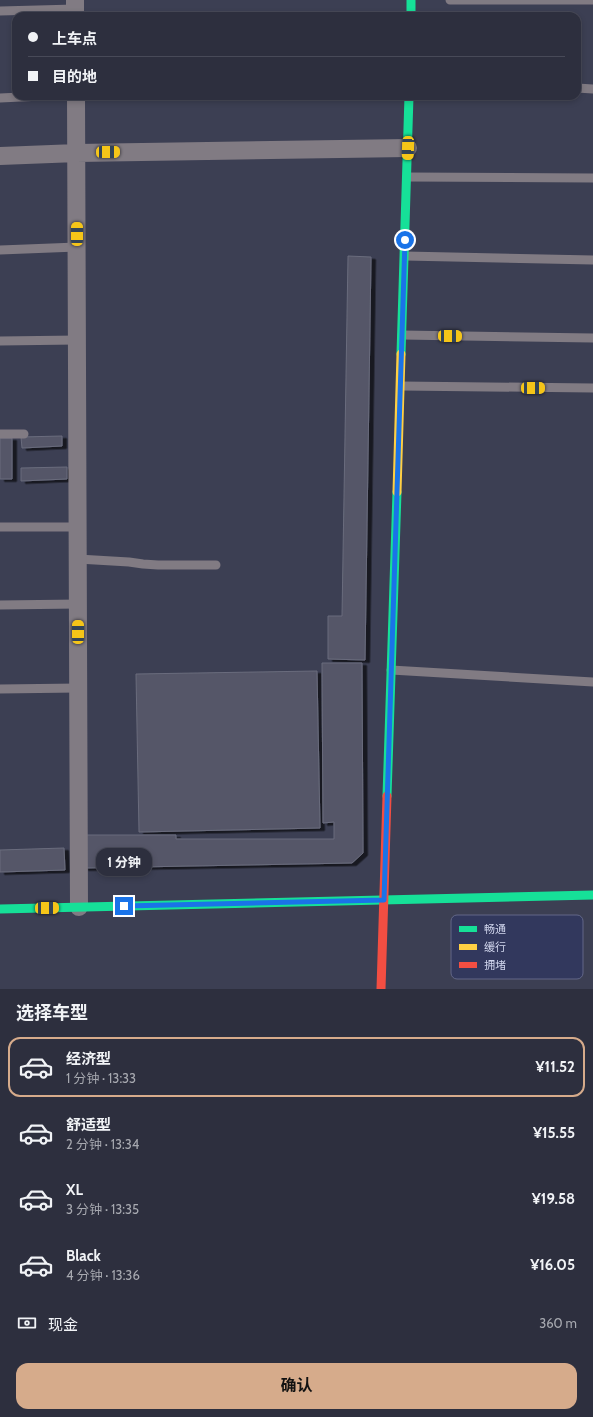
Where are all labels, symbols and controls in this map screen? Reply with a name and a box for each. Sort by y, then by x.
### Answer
text: 上车点 [52,30,97,48]
text: 目的地 [52,68,97,86]
car [402,136,414,160]
car [96,146,120,158]
car [71,222,83,246]
route start [396,231,414,249]
car [438,330,462,342]
car [521,382,545,394]
car [72,620,84,644]
callout: 1 分钟 [96,848,152,876]
text: 1 分钟 [107,854,141,870]
route end [115,897,133,915]
car [35,902,59,914]
legend [451,915,583,979]
text: 畅通 [484,922,506,936]
text: 缓行 [484,940,506,954]
text: 拥堵 [484,958,506,972]
text: 选择车型 [16,1002,88,1024]
icon: car [18,1049,54,1085]
text: 经济型 [66,1050,111,1068]
text: ¥11.52 [536,1058,575,1076]
text: 1 分钟 · 13:33 [66,1070,136,1086]
icon: car [18,1115,54,1151]
text: 舒适型 [66,1116,111,1134]
text: ¥15.55 [533,1124,575,1142]
text: 2 分钟 · 13:34 [66,1136,139,1152]
icon: car [18,1181,54,1217]
text: XL [66,1181,83,1199]
text: ¥19.58 [532,1190,575,1208]
text: 3 分钟 · 13:35 [66,1201,139,1217]
icon: car [18,1247,54,1283]
text: Black [66,1247,101,1265]
text: ¥16.05 [530,1256,575,1274]
text: 4 分钟 · 13:36 [66,1267,140,1283]
icon: cash [16,1312,38,1334]
text: 360 m [539,1315,577,1331]
text: 现金 [48,1316,78,1334]
button: 确认 [16,1363,577,1409]

